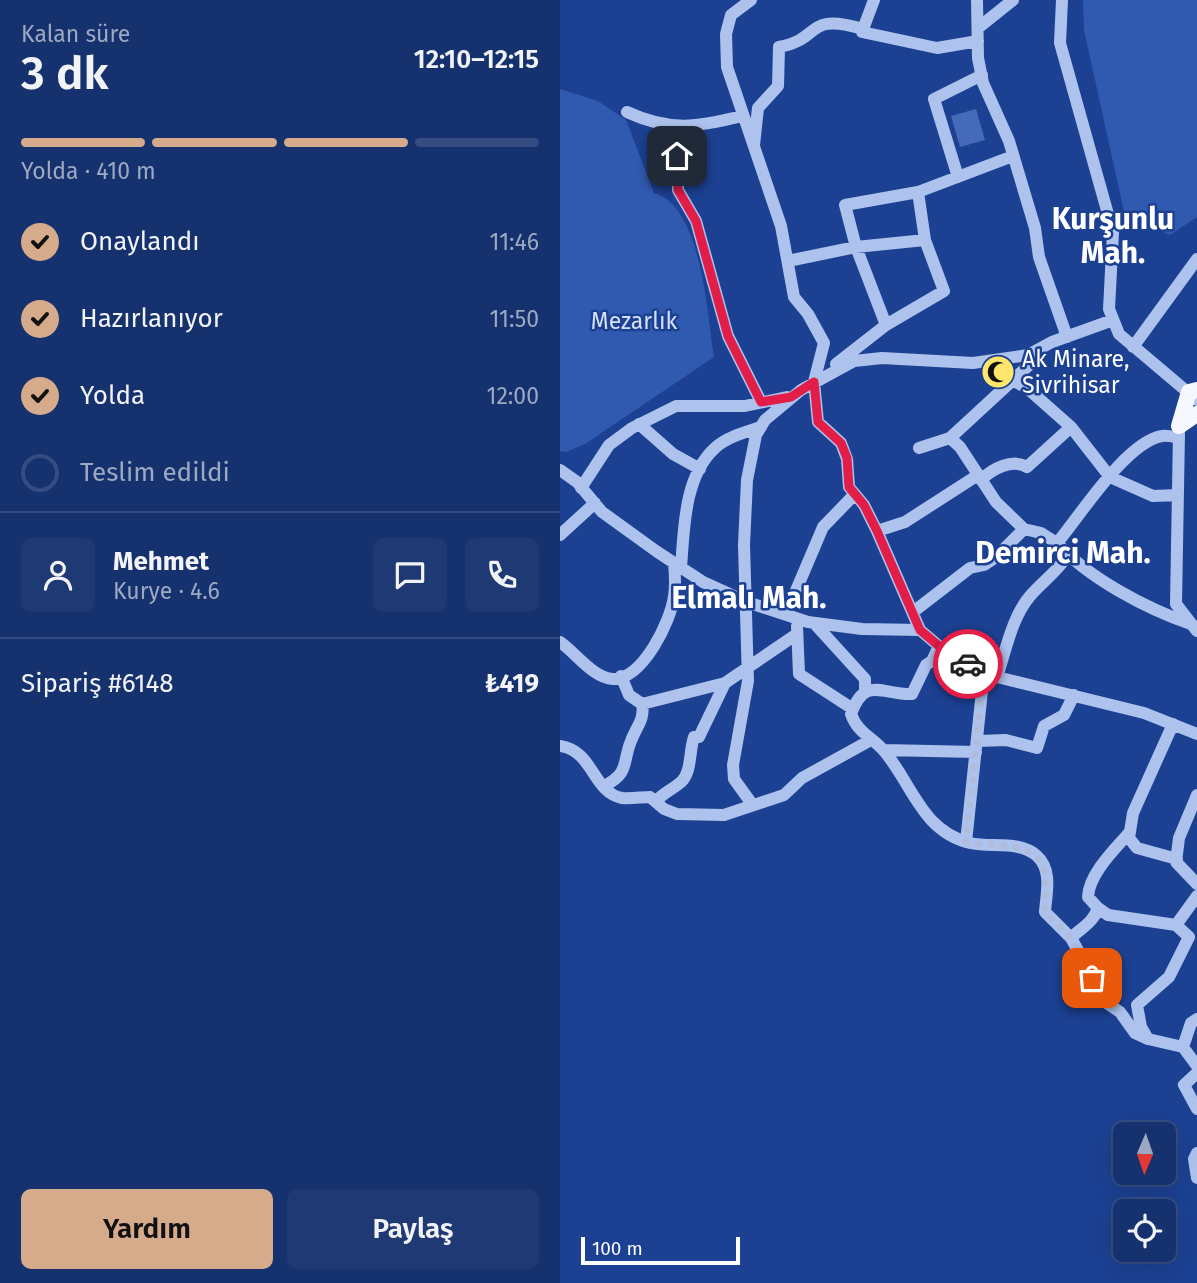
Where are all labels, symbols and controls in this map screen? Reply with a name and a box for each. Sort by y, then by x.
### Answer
text: Kalan süre [21,20,130,48]
text: 12:10–12:15 [414,44,539,75]
text: 3 dk [21,46,108,101]
pin [647,126,707,186]
icon: home [658,137,696,175]
text: Yolda · 410 m [21,157,156,185]
district label: Kurşunlu Mah. [1052,201,1174,271]
icon: check [21,223,59,261]
text: Onaylandı [80,226,200,257]
text: 11:46 [490,228,539,256]
icon: check [21,300,59,338]
text: Hazırlanıyor [80,303,223,334]
text: 11:50 [489,305,539,333]
park label: Mezarlık [591,307,677,335]
place label: Ak Minare, Sivrihisar [1022,345,1129,399]
mosque icon: Ak Minare, Sivrihisar [979,353,1017,391]
icon: check [21,377,59,415]
text: Yolda [80,380,145,411]
text: 12:00 [486,382,539,410]
text: Teslim edildi [80,457,230,488]
district label: Demirci Mah. [975,535,1151,571]
button: person [21,538,95,612]
button: chat [373,538,447,612]
button: phone [465,538,539,612]
text: Mehmet [113,546,209,577]
text: Kurye · 4.6 [113,577,220,605]
district label: Elmalı Mah. [672,580,826,616]
courier [933,629,1003,699]
icon: car [949,645,987,683]
text: Sipariş #6148 [21,668,174,699]
text: ₺419 [485,668,539,699]
pin [1062,948,1122,1008]
icon: bag [1073,959,1111,997]
north arrow [1113,1122,1176,1185]
map controls [1113,1122,1176,1262]
button: Yardım [21,1189,273,1269]
button: Paylaş [287,1189,539,1269]
button: locate [1113,1199,1176,1262]
scale bar [581,1234,740,1266]
text: 100 m [592,1237,643,1260]

